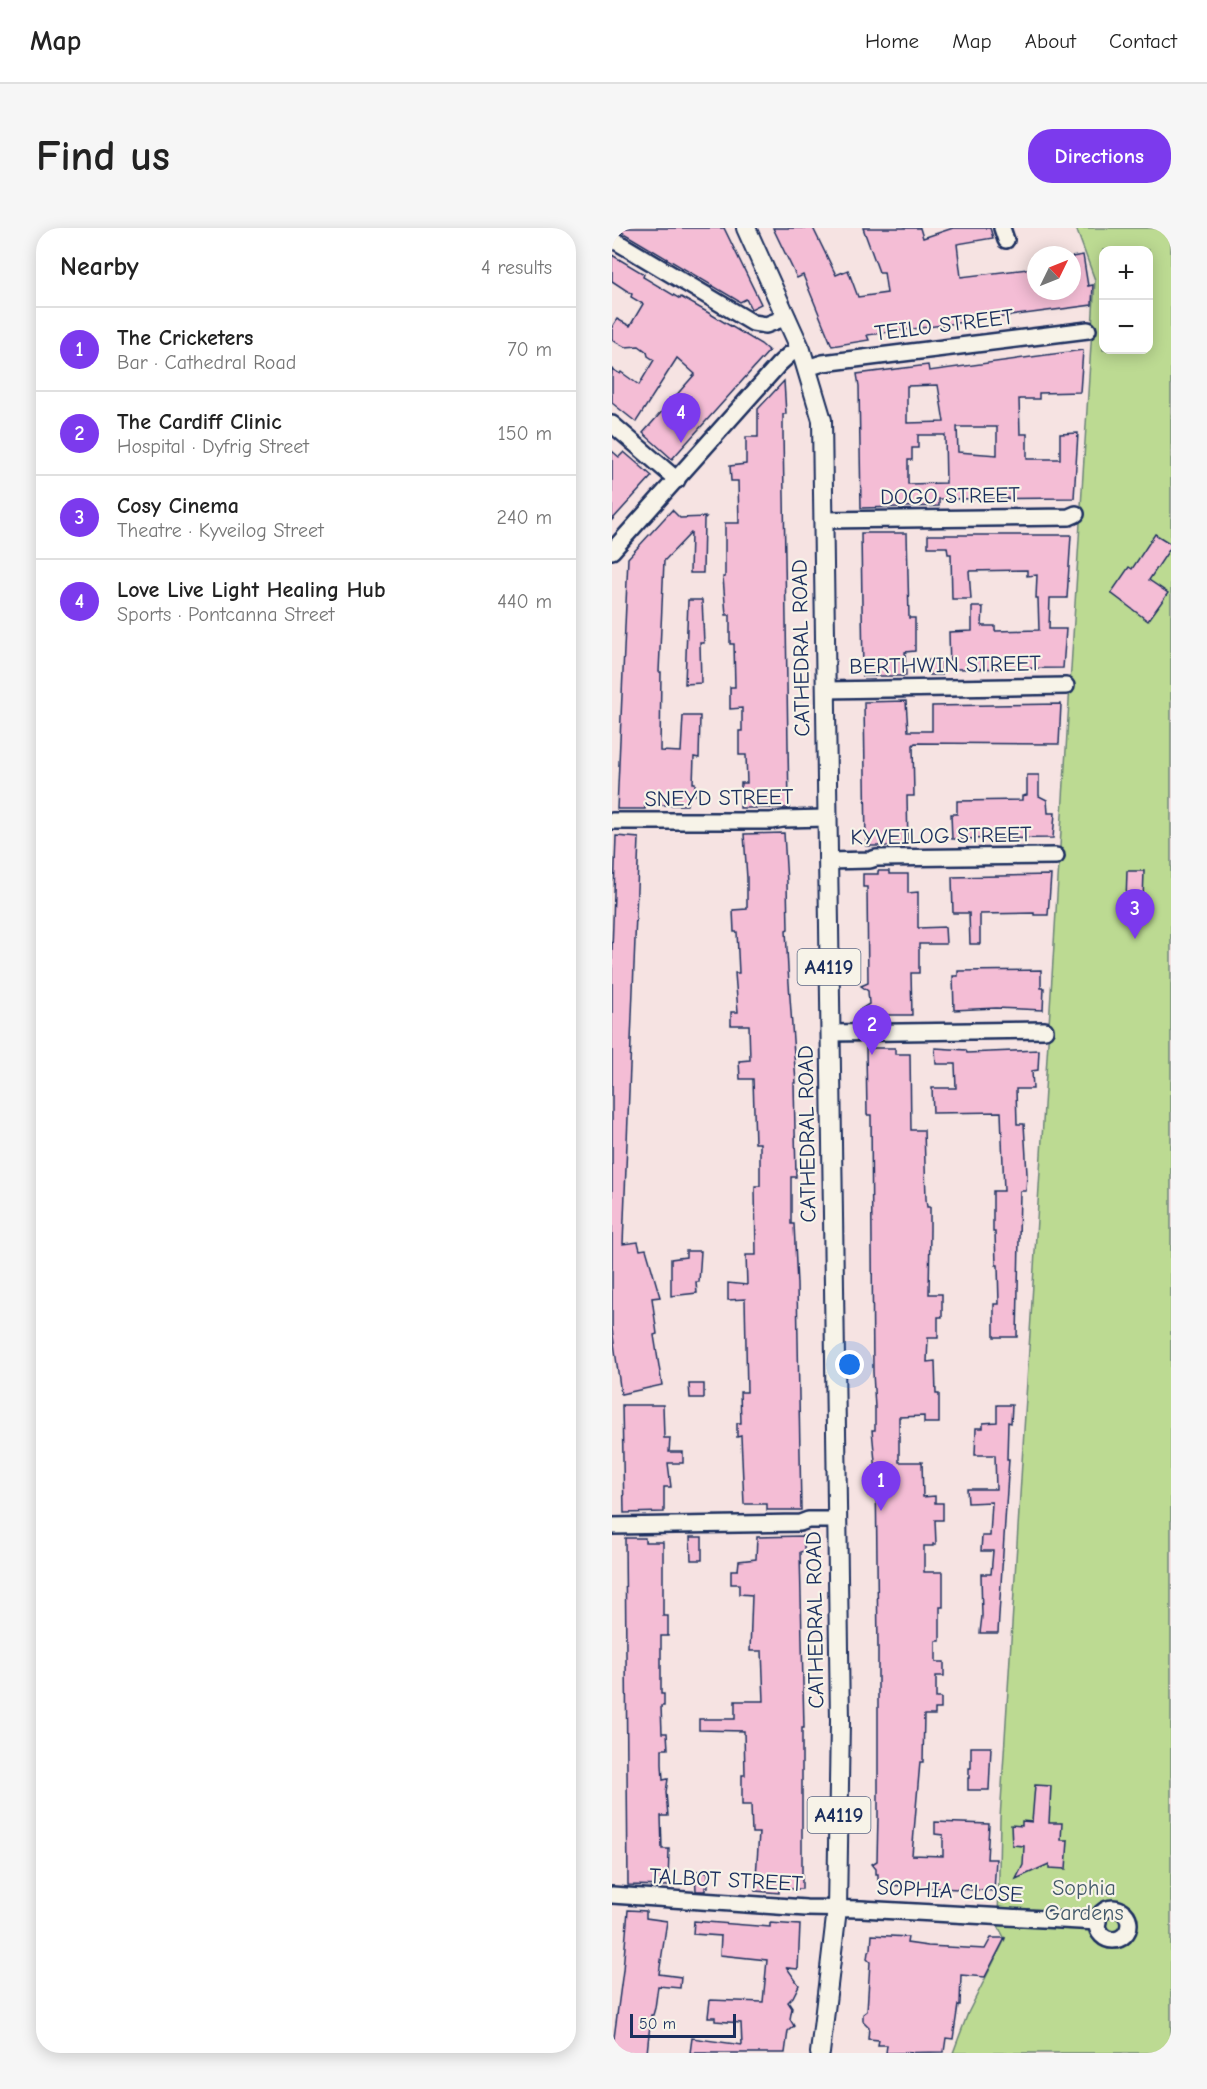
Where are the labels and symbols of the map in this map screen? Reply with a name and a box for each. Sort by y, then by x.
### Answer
north arrow [1027,246,1081,300]
street label: TEILO STREET [873,304,1016,346]
pin: 4 [662,394,700,443]
street label: DOGO STREET [880,482,1021,510]
street label: CATHEDRAL ROAD [786,559,816,737]
street label: BERTHWIN STREET [849,650,1042,680]
street label: SNEYD STREET [644,784,794,812]
street label: KYVEILOG STREET [850,821,1032,851]
pin: 3 [1116,890,1154,939]
road number: A4119 [798,949,860,985]
pin: 2 [852,1006,892,1055]
street label: CATHEDRAL ROAD [792,1045,822,1223]
your location [835,1350,864,1379]
pin: 1 [862,1462,900,1511]
street label: CATHEDRAL ROAD [800,1531,830,1709]
road number: A4119 [808,1797,870,1833]
street label: TALBOT STREET [649,1863,804,1897]
street label: SOPHIA CLOSE [876,1874,1024,1908]
park label: Sophia Gardens [1044,1875,1124,1926]
scale bar [630,2011,736,2038]

